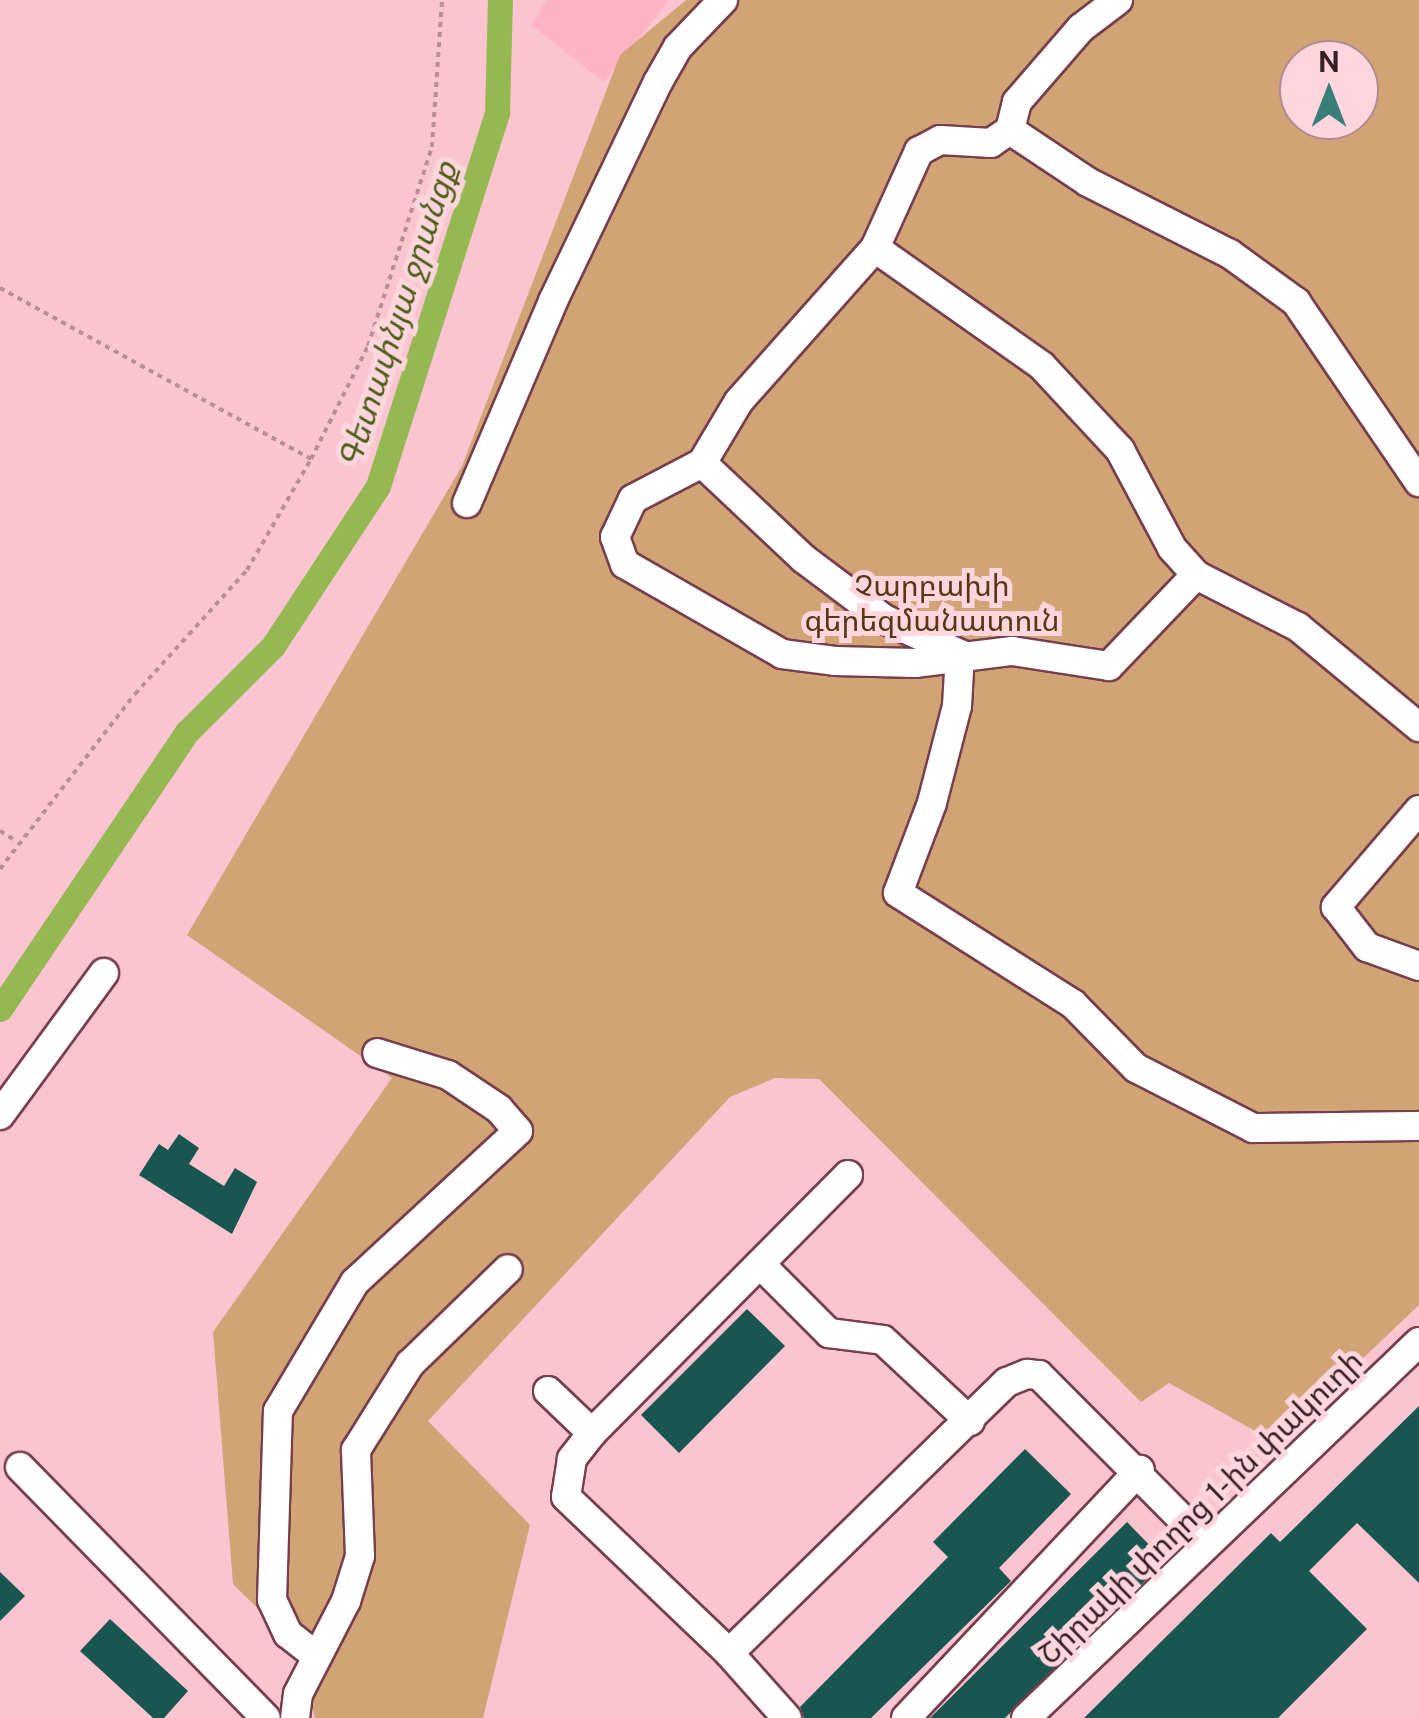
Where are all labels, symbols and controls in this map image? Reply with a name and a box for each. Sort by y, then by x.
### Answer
north arrow [1279,40,1379,140]
text: N [1318,45,1340,78]
water label: Գետափնյա ջրանցք [330,157,466,473]
park label: Չարբախի գերեզմանատուն [804,567,1060,638]
street label: Շիրակի փողոց 1-ին փակուղի [1031,1343,1369,1671]

